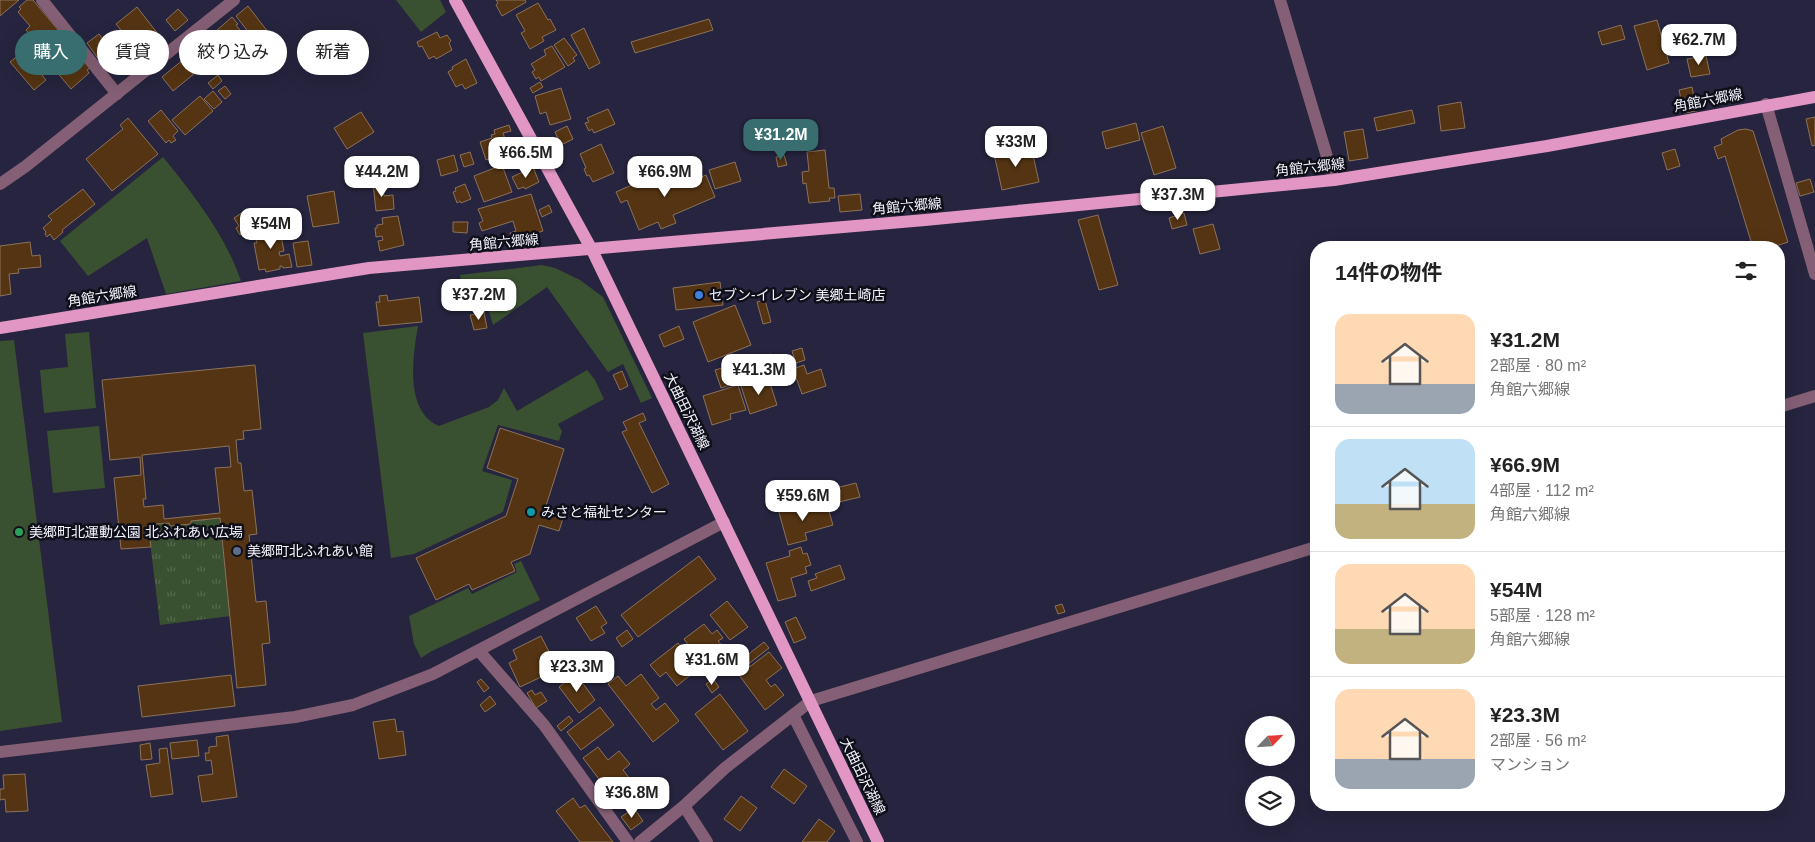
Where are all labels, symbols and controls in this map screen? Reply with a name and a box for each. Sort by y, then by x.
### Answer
pin: ¥62.7M [1658,23,1740,66]
chip: 購入 [15,30,87,75]
chip: 賃貸 [97,30,169,75]
chip: 絞り込み [179,30,287,75]
chip: 新着 [297,30,369,75]
text: ¥62.7M [1672,31,1726,48]
street label: 角館六郷線 [1672,85,1744,115]
pin: ¥31.2M [740,119,822,161]
text: ¥31.2M [754,126,808,143]
pin: ¥33M [986,126,1046,168]
text: ¥33M [996,133,1036,150]
pin: ¥66.5M [485,136,567,179]
text: ¥66.5M [499,144,553,161]
street label: 角館六郷線 [1274,155,1346,179]
pin: ¥44.2M [341,156,423,198]
pin: ¥66.9M [624,156,706,198]
text: ¥44.2M [355,163,409,180]
text: ¥66.9M [638,163,692,180]
pin: ¥37.3M [1137,178,1219,221]
text: ¥37.3M [1151,186,1205,203]
street label: 角館六郷線 [871,195,943,217]
pin: ¥54M [241,208,301,250]
text: ¥54M [251,215,291,232]
street label: 角館六郷線 [468,231,540,253]
icon: filters [1732,257,1760,285]
text: 14件の物件 [1335,261,1442,284]
pin: ¥37.2M [438,278,520,321]
street label: 角館六郷線 [66,283,138,309]
text: ¥37.2M [452,286,506,303]
place label: セブン-イレブン 美郷土崎店 [709,287,886,303]
marker: セブン-イレブン 美郷土崎店 [693,289,705,301]
text: ¥31.2M [1490,328,1560,351]
icon: home [1375,334,1435,394]
pin: ¥41.3M [718,354,800,396]
text: 2部屋 · 80 m² [1490,357,1586,374]
text: ¥41.3M [732,361,786,378]
street label: 大曲田沢湖線 [661,370,713,452]
text: 角館六郷線 [1490,381,1570,398]
text: ¥66.9M [1490,453,1560,476]
icon: home [1375,459,1435,519]
pin: ¥59.6M [762,480,844,522]
text: 4部屋 · 112 m² [1490,482,1594,499]
text: ¥59.6M [776,487,830,504]
place label: みさと福祉センター [541,504,667,520]
marker: みさと福祉センター [525,506,537,518]
text: 角館六郷線 [1490,506,1570,523]
place label: 美郷町北運動公園 北ふれあい広場 [29,524,243,540]
marker: 美郷町北運動公園 北ふれあい広場 [13,526,25,538]
place label: 美郷町北ふれあい館 [247,543,373,559]
marker: 美郷町北ふれあい館 [231,545,243,557]
text: ¥54M [1490,578,1543,601]
icon: home [1375,584,1435,644]
text: 5部屋 · 128 m² [1490,607,1595,624]
text: 角館六郷線 [1490,631,1570,648]
pin: ¥31.6M [671,644,753,686]
pin: ¥23.3M [536,650,618,693]
text: ¥31.6M [685,651,739,668]
text: ¥23.3M [550,658,604,675]
text: ¥23.3M [1490,703,1560,726]
icon: home [1375,709,1435,769]
north arrow [1245,716,1295,766]
map controls [1245,716,1295,826]
text: 2部屋 · 56 m² [1490,732,1586,749]
street label: 大曲田沢湖線 [837,735,889,817]
text: マンション [1490,756,1570,773]
pin: ¥36.8M [591,776,673,819]
button: layers [1245,776,1295,826]
text: ¥36.8M [605,784,659,801]

